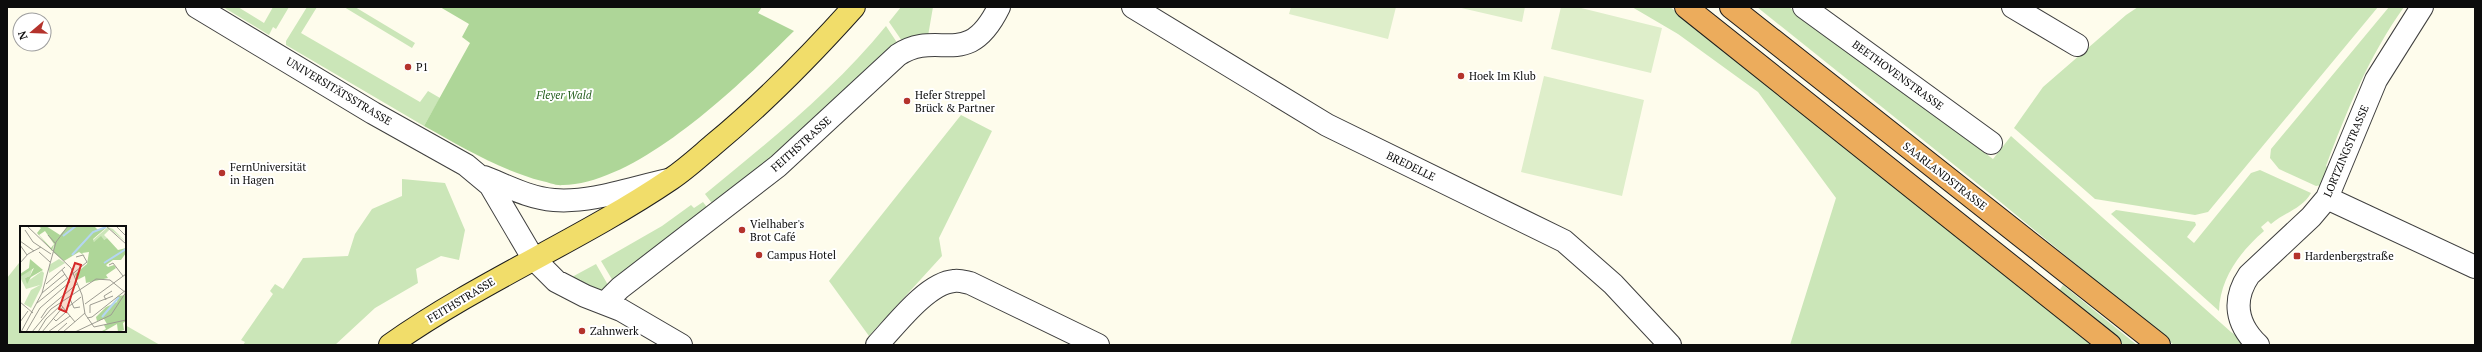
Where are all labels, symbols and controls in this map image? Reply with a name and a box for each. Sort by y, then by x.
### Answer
north arrow [12,12,52,52]
text: N [14,28,31,41]
street label: BEETHOVENSTRASSE [1850,37,1946,113]
street label: UNIVERSITÄTSSTRASSE [284,54,394,128]
place label: P1 [416,60,428,74]
marker: P1 [403,62,413,72]
place label: Hoek Im Klub [1469,69,1536,83]
marker: Hoek Im Klub [1456,71,1466,81]
park label: Fleyer Wald [535,88,592,102]
place label: Hefer Streppel Brück & Partner [915,88,995,115]
marker: Hefer Streppel Brück & Partner [902,96,912,106]
street label: LORTZINGSTRASSE [2320,103,2372,199]
street label: FEITHSTRASSE [768,113,834,175]
street label: SAARLANDSTRASSE [1900,139,1990,213]
street label: BREDELLE [1384,148,1438,184]
place label: FernUniversität in Hagen [230,160,306,187]
marker: FernUniversität in Hagen [217,168,227,178]
place label: Vielhaber's Brot Café [750,217,805,244]
marker: Vielhaber's Brot Café [737,225,747,235]
inset map [20,226,126,332]
place label: Campus Hotel [767,248,836,262]
place label: Hardenbergstraße [2305,249,2394,263]
marker: Campus Hotel [754,250,764,260]
marker: Hardenbergstraße [2292,251,2302,261]
street label: FEITHSTRASSE [425,274,497,326]
place label: Zahnwerk [590,324,639,338]
marker: Zahnwerk [577,326,587,336]

